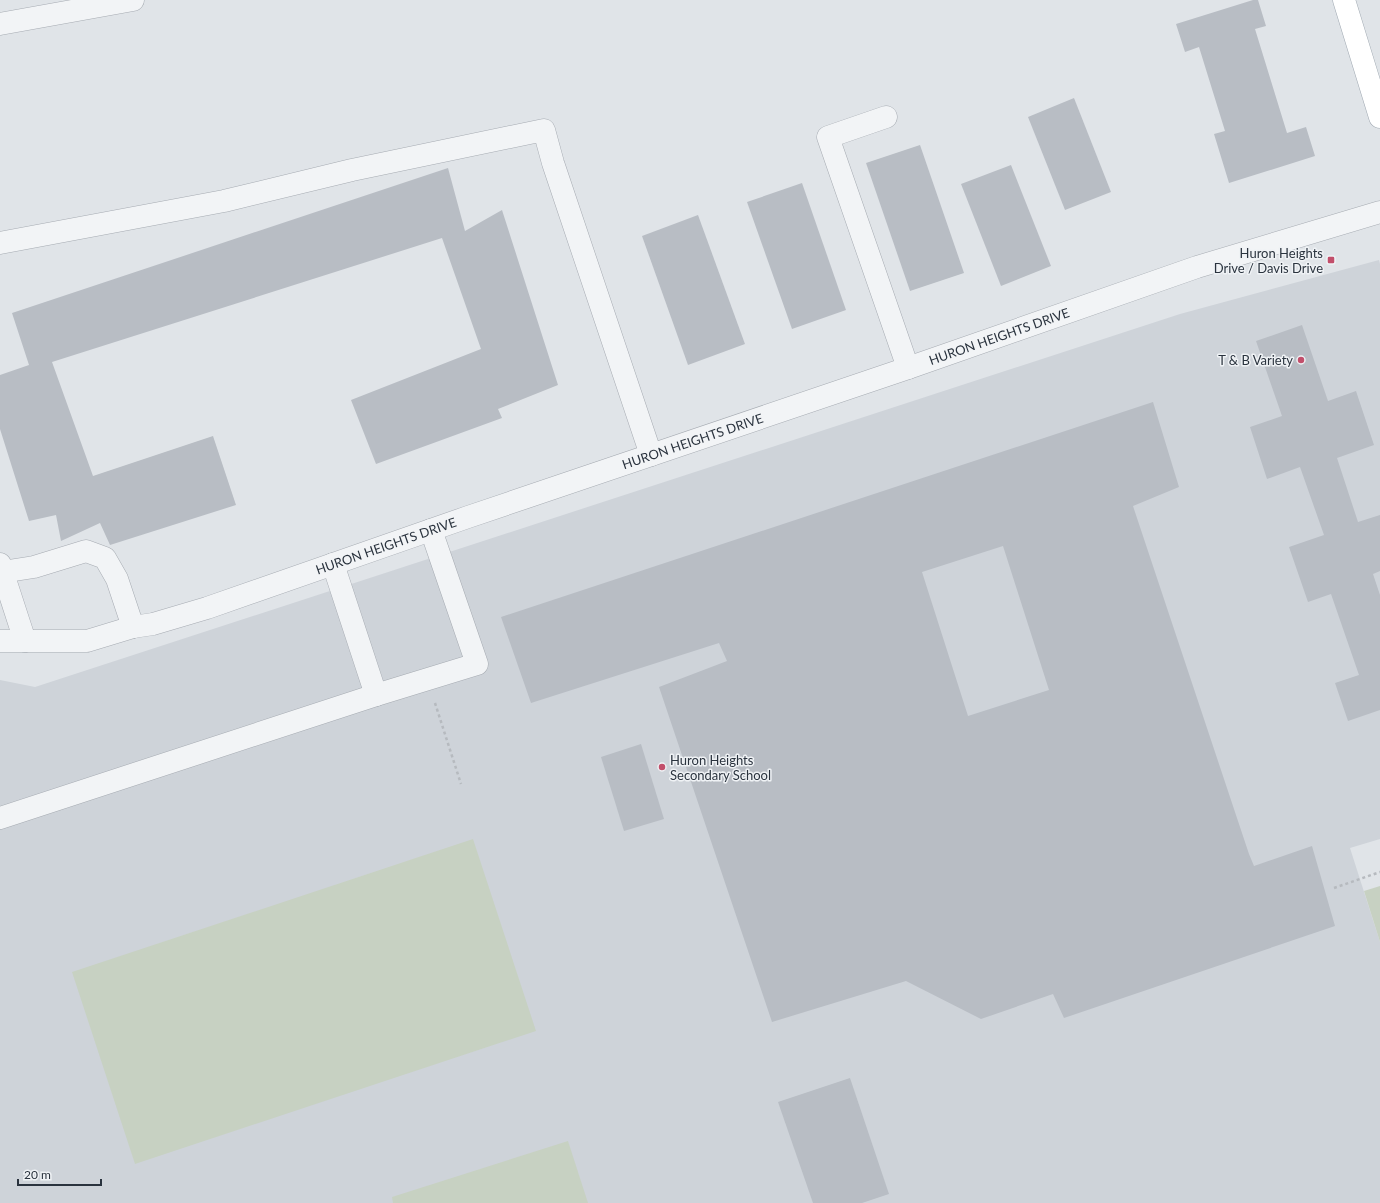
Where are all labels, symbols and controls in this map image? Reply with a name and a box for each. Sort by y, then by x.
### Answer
place label: Huron Heights Drive / Davis Drive [1214,245,1323,276]
marker: Huron Heights Drive / Davis Drive [1326,255,1336,265]
street label: HURON HEIGHTS DRIVE [927,304,1071,368]
place label: T & B Variety [1218,352,1293,368]
marker: T & B Variety [1296,355,1306,365]
street label: HURON HEIGHTS DRIVE [620,410,765,472]
street label: HURON HEIGHTS DRIVE [313,514,458,578]
place label: Huron Heights Secondary School [670,752,771,783]
marker: Huron Heights Secondary School [657,762,667,772]
scale bar [18,1161,101,1187]
text: 20 m [24,1167,51,1182]

